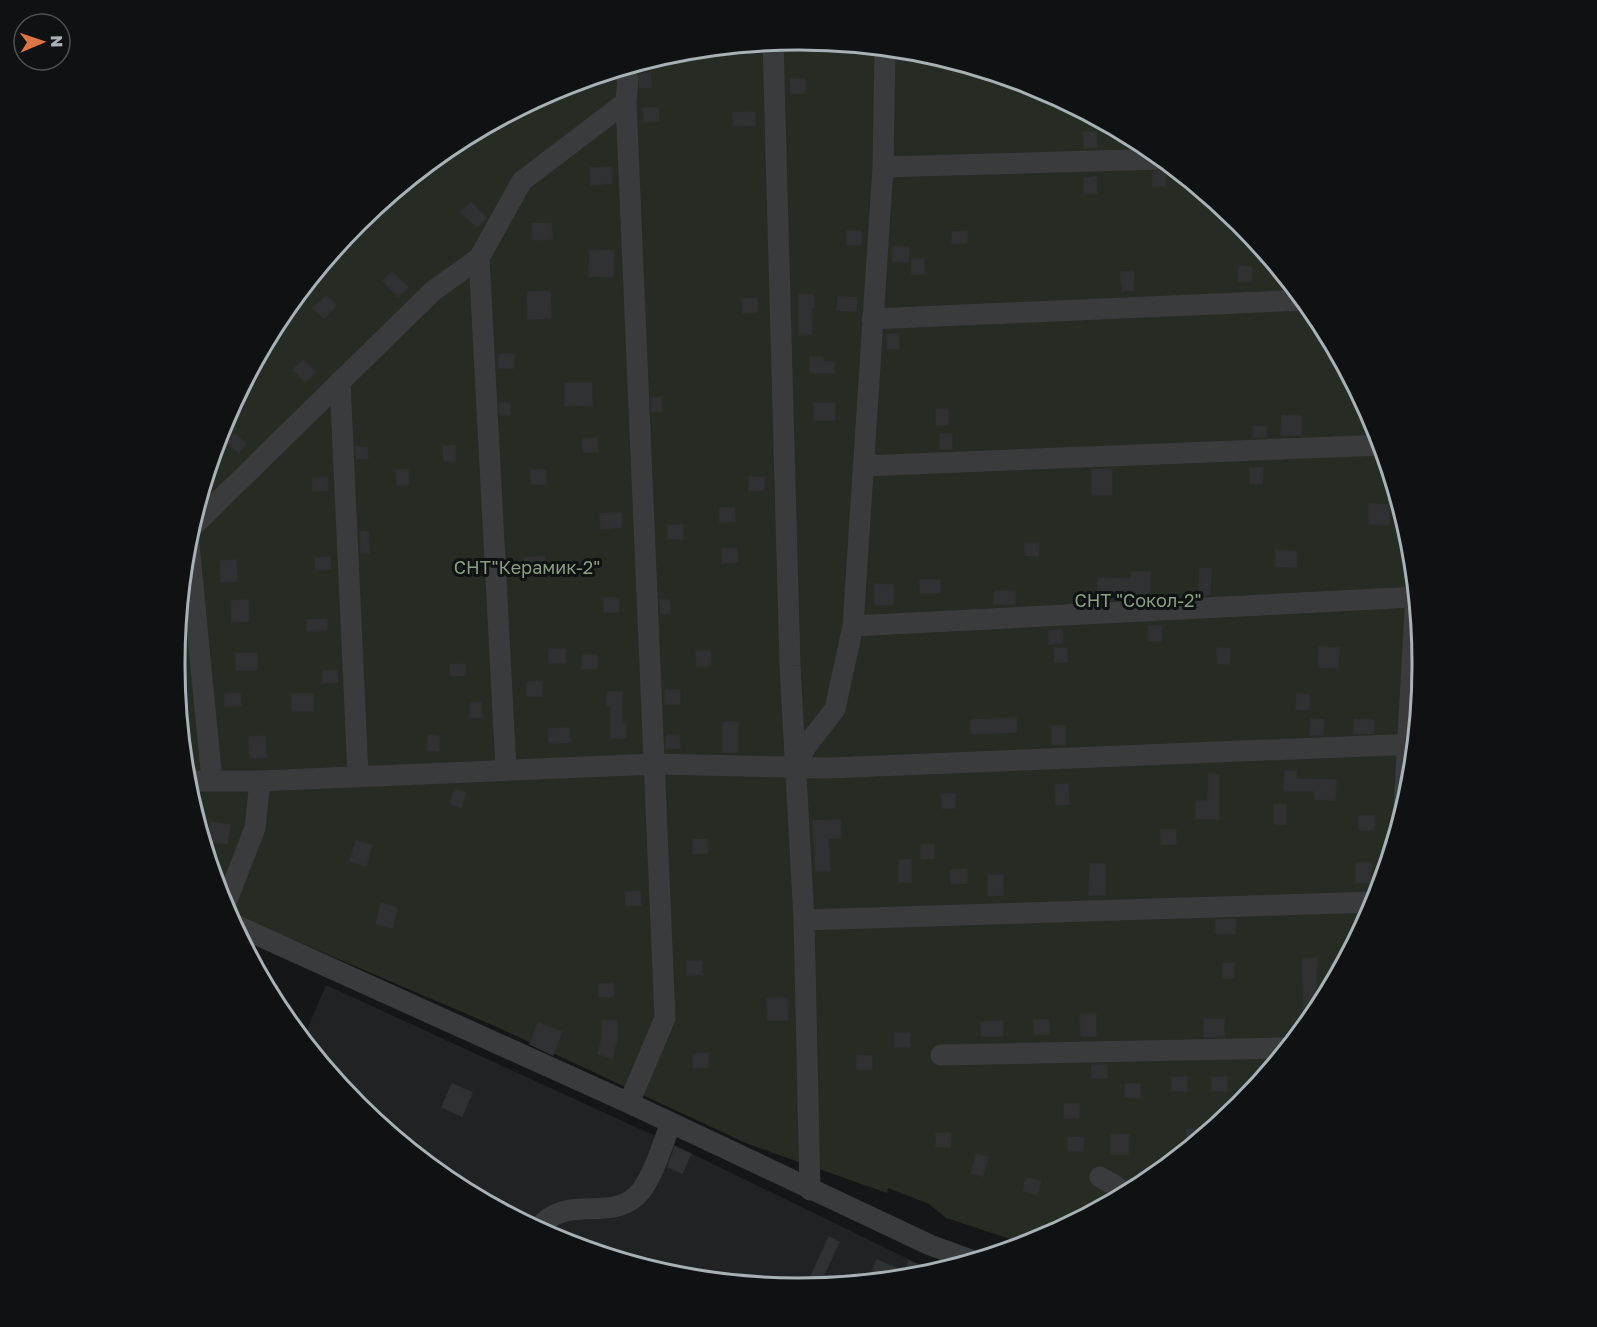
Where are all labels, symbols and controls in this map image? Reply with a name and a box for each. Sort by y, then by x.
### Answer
north arrow [12,12,72,72]
text: N [47,35,67,48]
park label: СНТ"Керамик-2" [454,556,600,578]
park label: СНТ "Сокол-2" [1074,589,1202,611]

